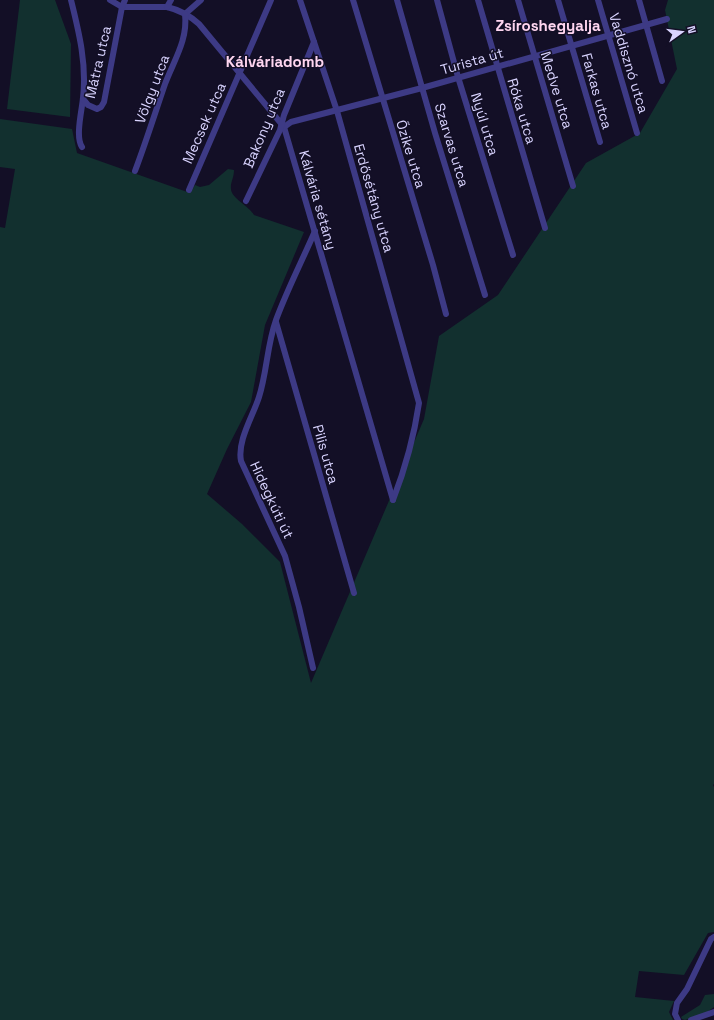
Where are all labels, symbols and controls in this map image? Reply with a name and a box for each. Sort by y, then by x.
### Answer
street label: Vaddisznó utca [605,11,653,115]
north arrow [662,12,702,52]
district label: Zsíroshegyalja [495,16,601,35]
street label: Mátra utca [81,24,115,100]
text: N [684,24,699,35]
street label: Turista út [438,43,506,79]
street label: Medve utca [537,49,577,131]
street label: Farkas utca [578,51,616,131]
street label: Völgy utca [131,52,173,126]
district label: Kálváriadomb [226,52,324,71]
street label: Róka utca [503,76,541,146]
street label: Mecsek utca [178,80,230,166]
street label: Bakony utca [239,85,289,171]
street label: Nyúl utca [467,90,503,158]
street label: Szarvas utca [431,101,473,189]
street label: Őzike utca [392,118,430,190]
street label: Erdősétány utca [350,142,398,254]
street label: Kálvária sétány [295,148,341,252]
street label: Pilis utca [309,422,343,486]
street label: Hidegkúti út [246,458,298,542]

